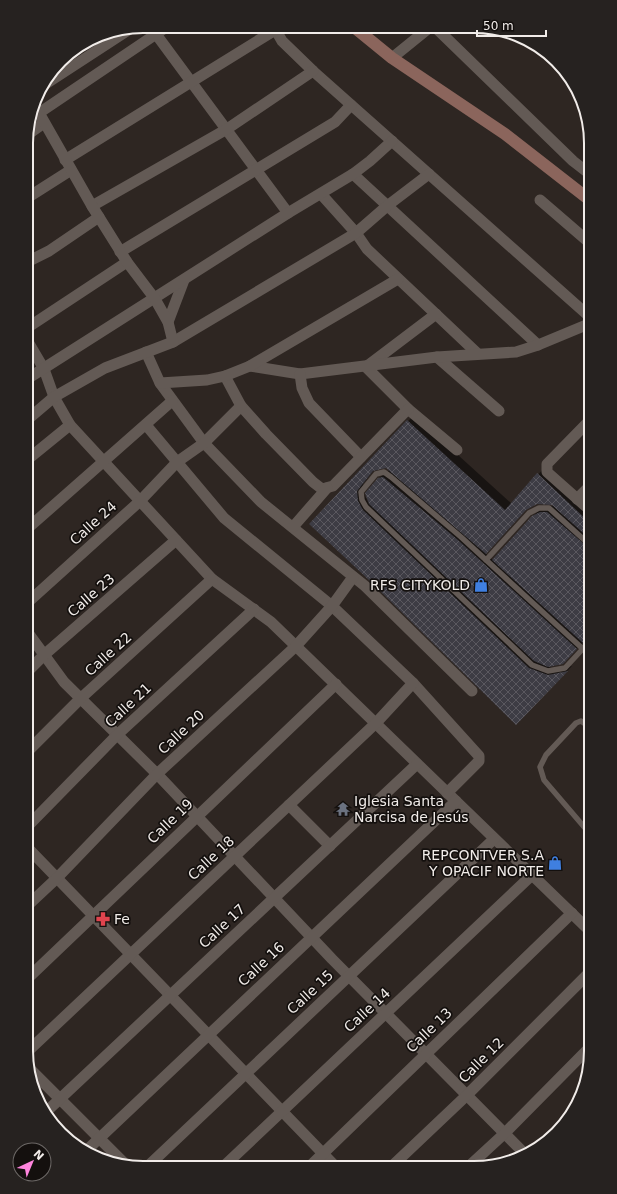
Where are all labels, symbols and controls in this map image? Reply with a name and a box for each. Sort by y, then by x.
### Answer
scale bar [477,12,546,38]
text: 50 m [483,19,514,33]
street label: Calle 24 [66,498,120,548]
street label: Calle 23 [64,570,118,620]
place label: RFS CITYKOLD [370,577,470,593]
shop icon: RFS CITYKOLD [473,577,489,593]
street label: Calle 22 [81,629,135,679]
street label: Calle 21 [102,680,154,730]
street label: Calle 20 [155,707,207,757]
place label: Iglesia Santa Narcisa de Jesús [354,793,469,825]
street label: Calle 19 [144,795,196,847]
temple icon: Iglesia Santa Narcisa de Jesús [335,801,351,817]
street label: Calle 18 [185,833,237,883]
place label: REPCONTVER S.A Y OPACIF NORTE [422,847,544,879]
shop icon: REPCONTVER S.A Y OPACIF NORTE [547,855,563,871]
street label: Calle 17 [196,901,248,951]
pharmacy icon: Fe [95,911,111,927]
place label: Fe [114,911,130,927]
street label: Calle 16 [235,939,287,989]
street label: Calle 15 [284,967,336,1017]
street label: Calle 14 [341,985,393,1035]
street label: Calle 13 [403,1004,455,1056]
street label: Calle 12 [455,1034,507,1086]
north arrow [12,1142,52,1182]
text: N [31,1147,46,1163]

